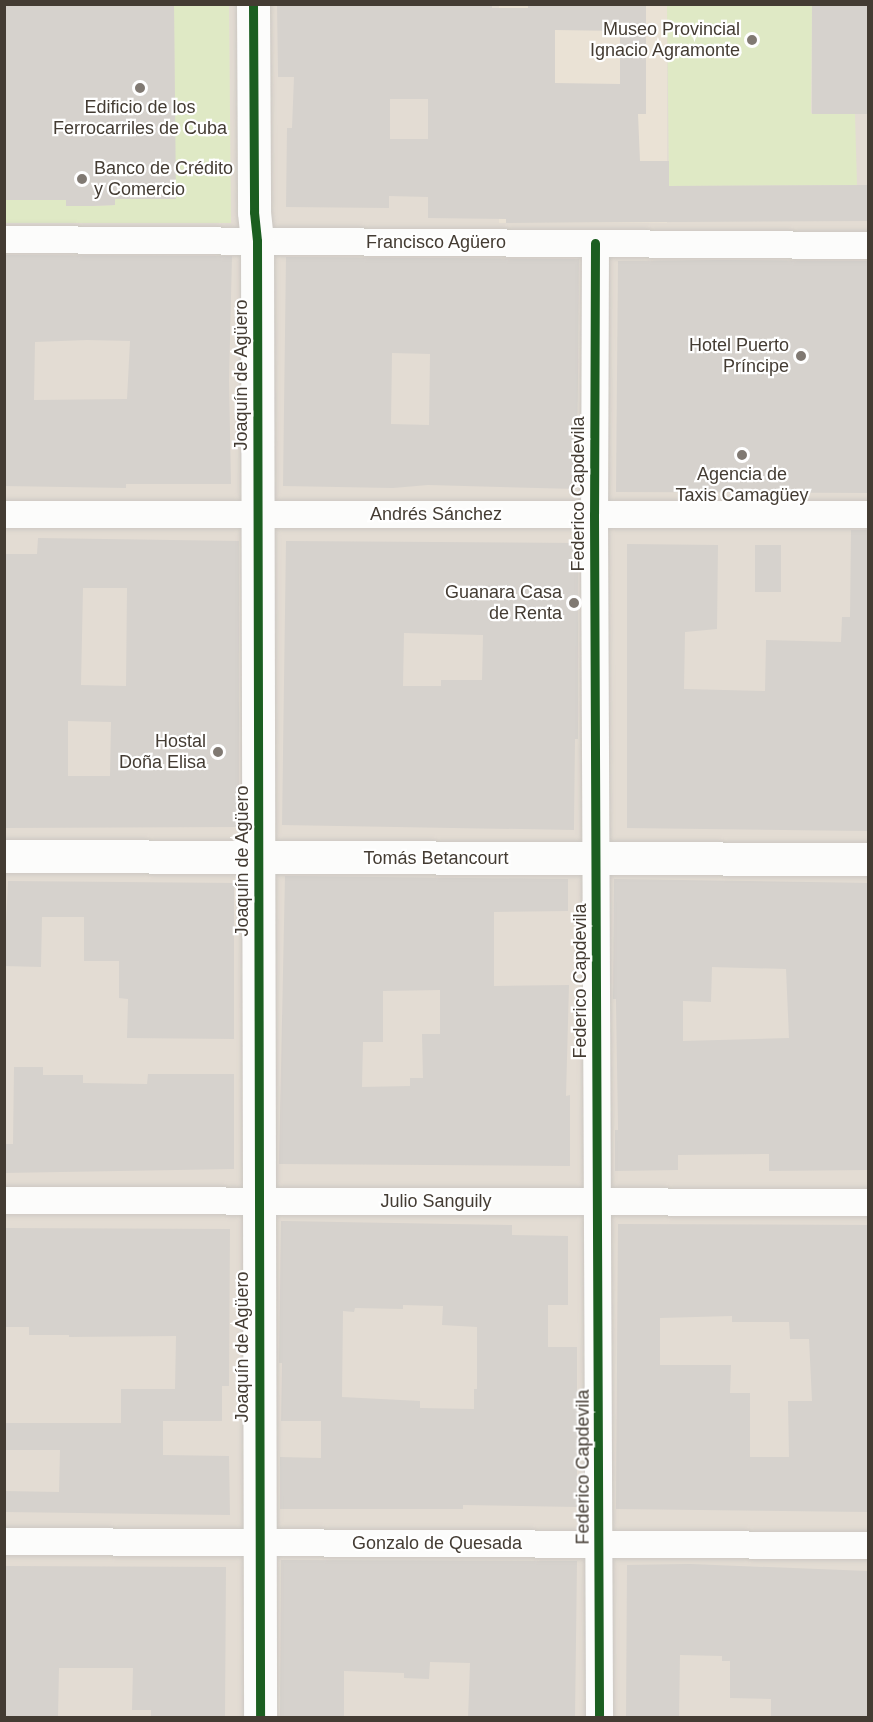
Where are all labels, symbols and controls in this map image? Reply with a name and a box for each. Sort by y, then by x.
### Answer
place label: Museo Provincial Ignacio Agramonte [589,19,740,62]
marker: Museo Provincial Ignacio Agramonte [745,33,759,47]
marker: Edificio de los Ferrocarriles de Cuba [133,81,147,95]
place label: Edificio de los Ferrocarriles de Cuba [53,97,227,140]
place label: Banco de Crédito y Comercio [94,158,233,201]
marker: Banco de Crédito y Comercio [75,172,89,186]
street label: Francisco Agüero [365,231,507,253]
street label: Joaquín de Agüero [230,299,252,451]
place label: Hotel Puerto Príncipe [689,335,789,378]
marker: Hotel Puerto Príncipe [794,349,808,363]
street label: Federico Capdevila [567,416,589,572]
marker: Agencia de Taxis Camagüey [735,448,749,462]
place label: Agencia de Taxis Camagüey [675,464,809,506]
street label: Andrés Sánchez [370,503,502,525]
place label: Guanara Casa de Renta [445,582,562,624]
marker: Guanara Casa de Renta [567,596,581,610]
place label: Hostal Doña Elisa [119,731,206,774]
marker: Hostal Doña Elisa [211,745,225,759]
street label: Joaquín de Agüero [231,785,253,937]
street label: Tomás Betancourt [363,847,509,869]
street label: Federico Capdevila [569,903,591,1059]
street label: Julio Sanguily [380,1190,492,1212]
street label: Joaquín de Agüero [231,1271,253,1423]
street label: Federico Capdevila [572,1389,594,1545]
street label: Gonzalo de Quesada [352,1532,522,1554]

